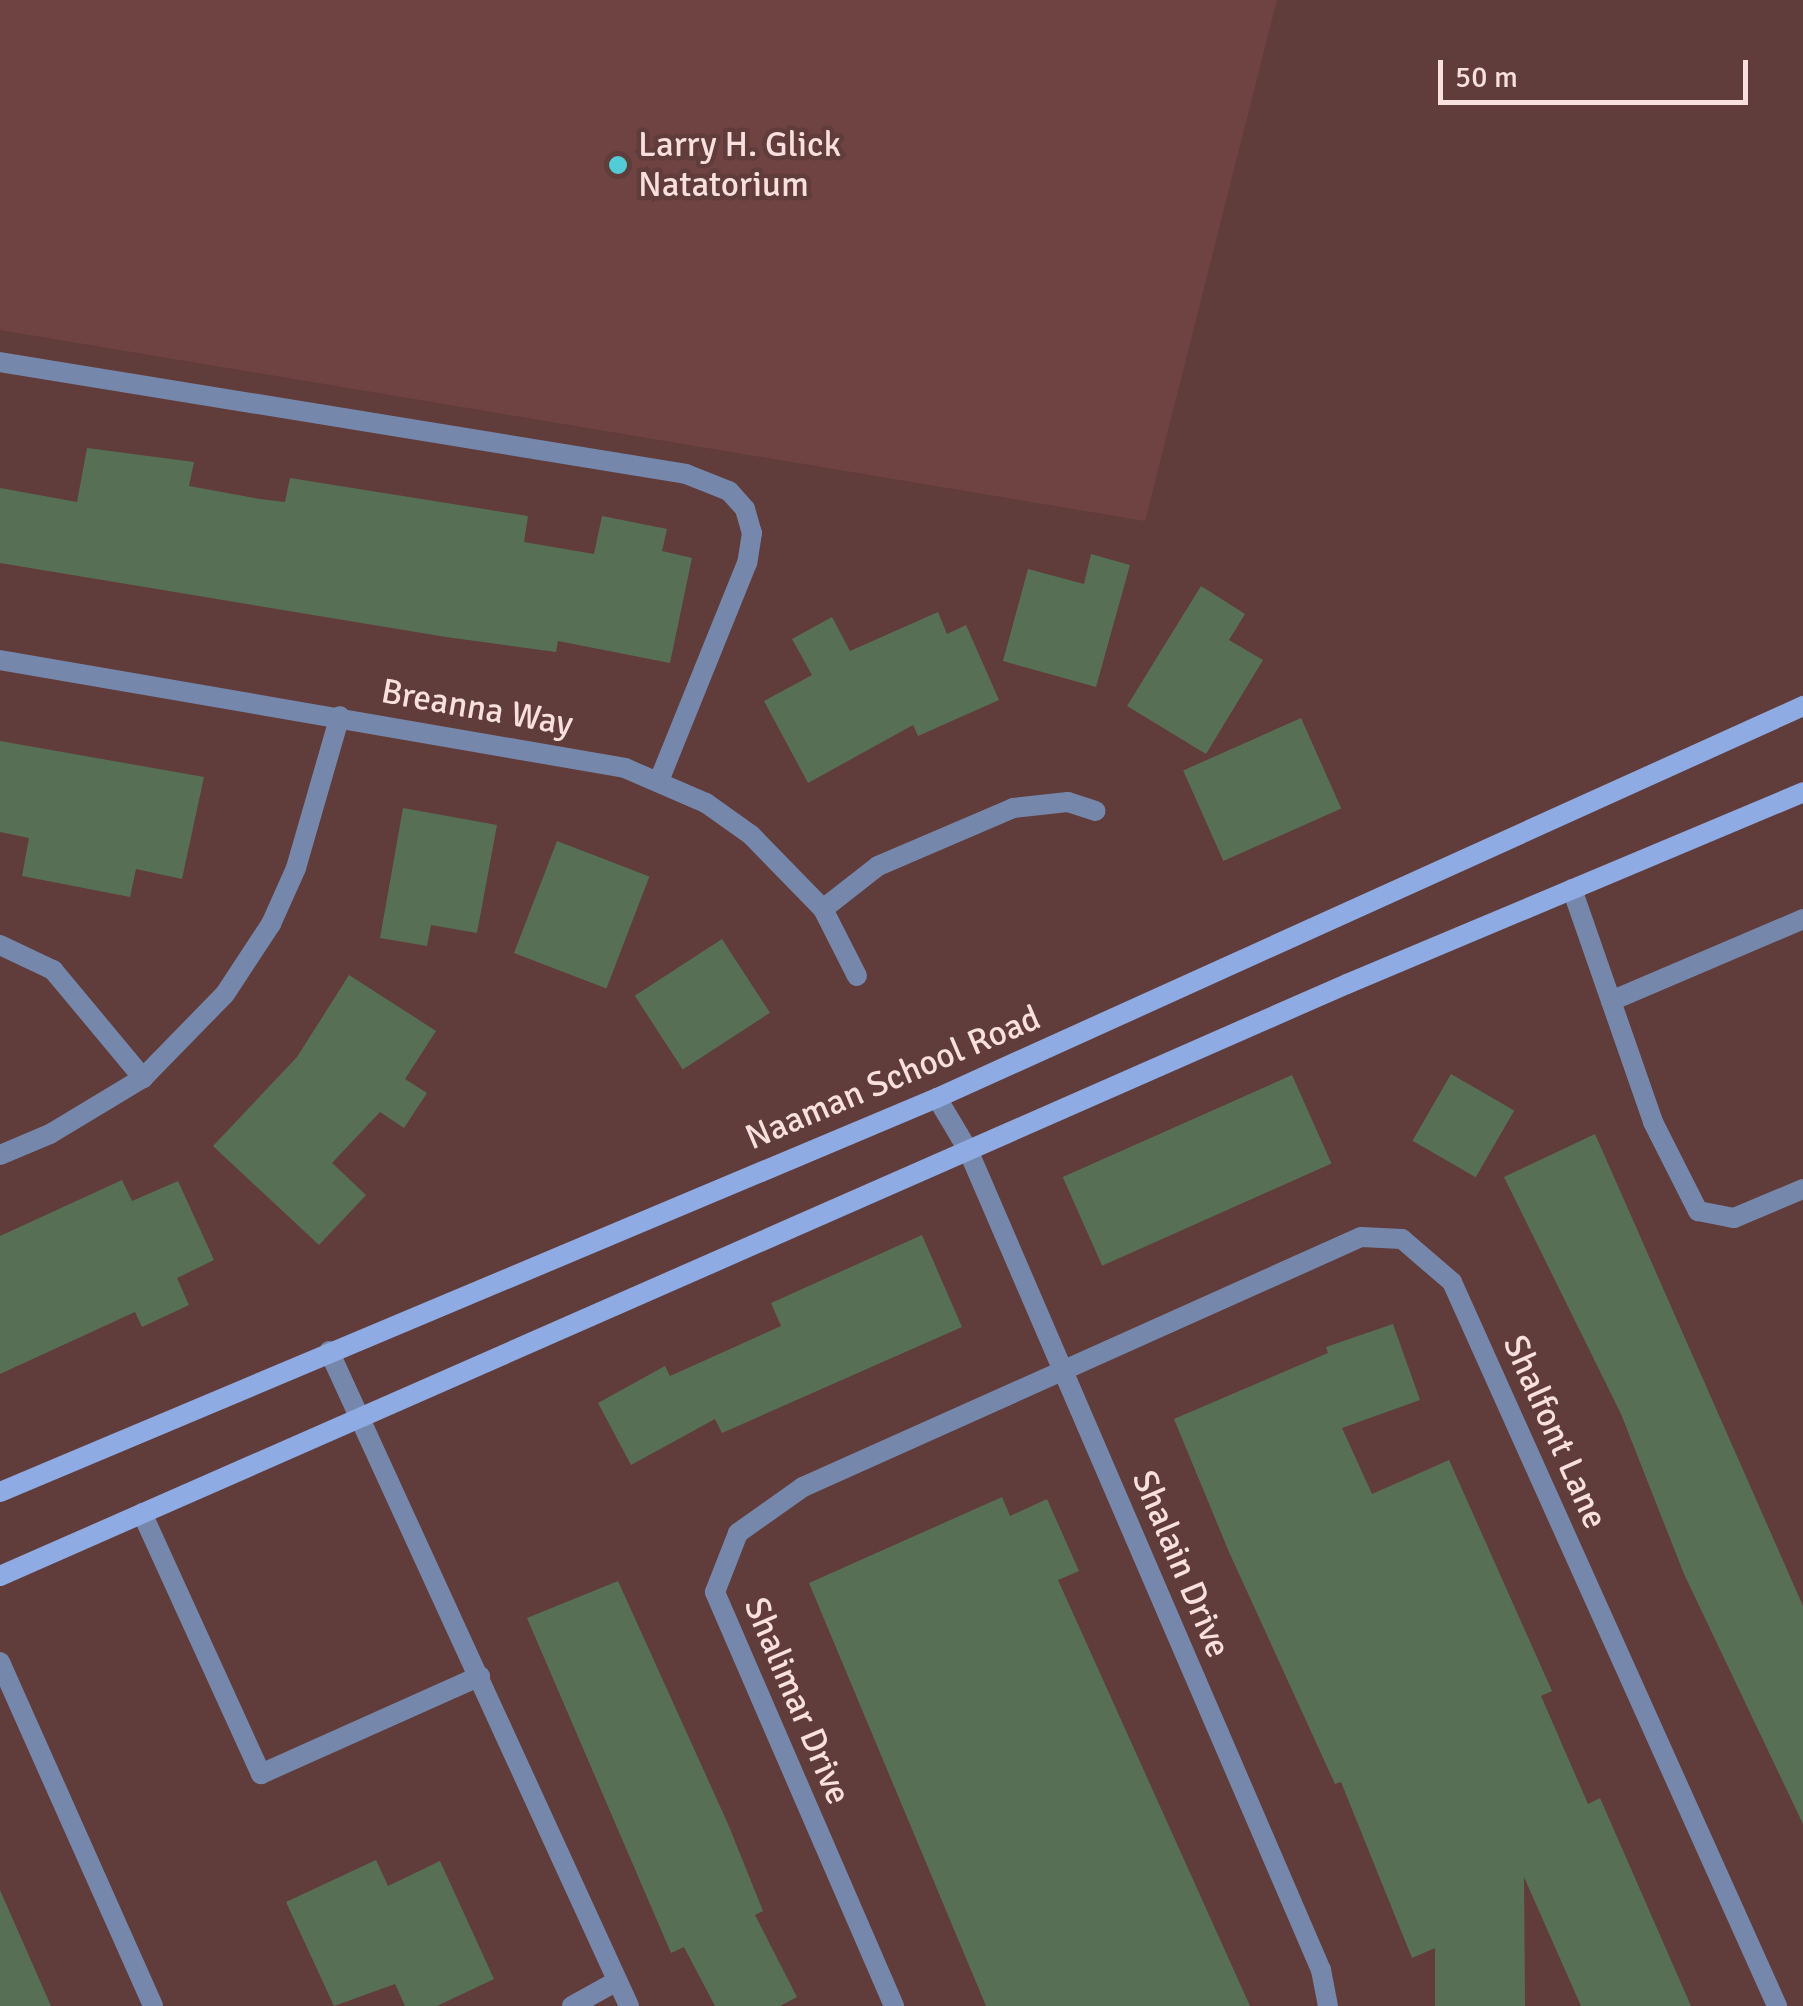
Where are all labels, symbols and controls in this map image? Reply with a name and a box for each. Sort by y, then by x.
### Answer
scale bar [1443,40,1753,102]
text: 50 m [1455,59,1518,96]
place label: Larry H. Glick Natatorium [638,124,841,206]
marker: Larry H. Glick Natatorium [607,154,629,176]
street label: Breanna Way [378,670,576,746]
street label: Naaman School Road [739,997,1047,1159]
street label: Shalfont Lane [1494,1329,1616,1535]
street label: Shalain Drive [1123,1464,1239,1664]
street label: Shalimar Drive [735,1591,859,1811]

